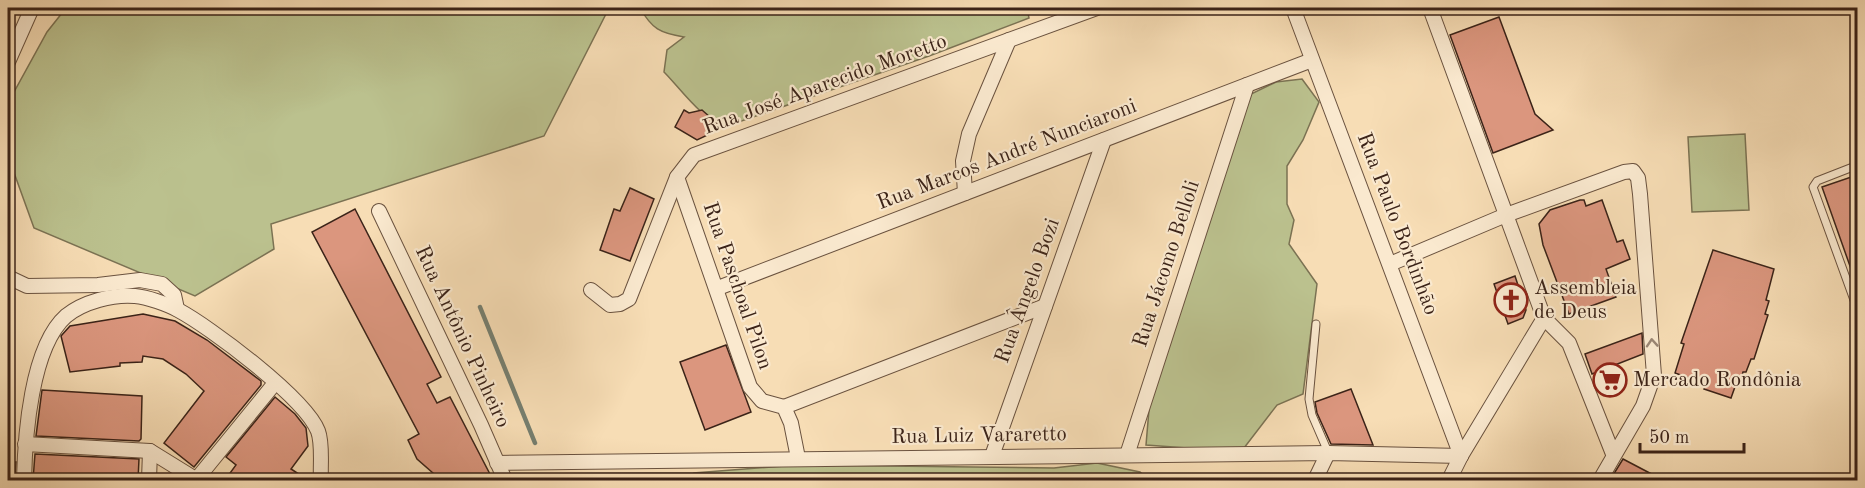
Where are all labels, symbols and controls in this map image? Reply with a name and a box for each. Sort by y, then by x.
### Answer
street label: Rua José Aparecido Moretto [700,31,950,139]
street label: Rua Marcos André Nunciaroni [874,96,1140,214]
street label: Rua Paulo Bordinhão [1353,130,1441,318]
street label: Rua Jácomo Belloli [1130,178,1204,350]
street label: Rua Paschoal Pilon [698,200,776,372]
street label: Rua Ângelo Bozi [988,214,1064,366]
street label: Rua Antônio Pinheiro [411,243,513,431]
place label: Assembleia de Deus [1534,278,1637,323]
church icon: Assembleia de Deus [1493,282,1529,318]
one-way arrow [1645,338,1658,347]
supermarket icon: Mercado Rondônia [1592,362,1628,398]
place label: Mercado Rondônia [1633,370,1801,391]
scale bar [1640,416,1744,454]
street label: Rua Luiz Vararetto [891,424,1067,448]
text: 50 m [1649,429,1689,447]

